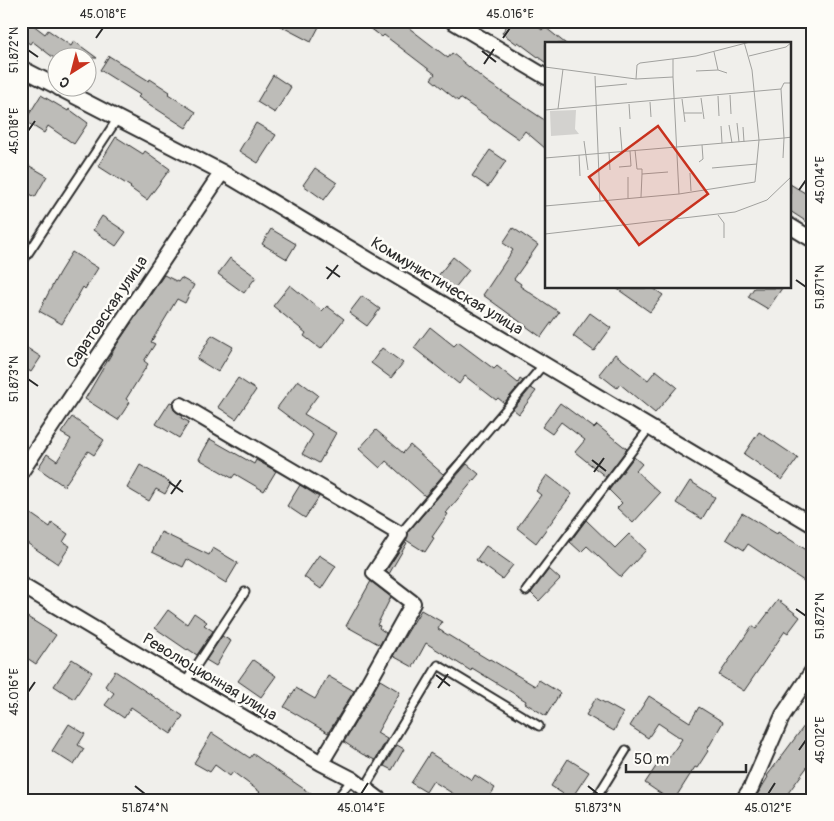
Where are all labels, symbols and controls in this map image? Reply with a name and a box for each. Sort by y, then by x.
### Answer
text: 45.018°E [80,7,126,22]
text: 45.016°E [486,7,534,22]
text: 51.872°N [7,27,22,73]
inset map [545,42,792,289]
north arrow [48,48,98,98]
text: С [56,72,73,92]
text: 45.018°E [7,108,22,154]
text: 45.014°E [813,156,828,204]
street label: Коммунистическая улица [367,233,527,339]
street label: Саратовская улица [62,252,152,372]
text: 51.871°N [813,265,828,309]
text: 51.873°N [7,356,22,402]
text: 51.872°N [813,593,828,639]
street label: Революционная улица [139,629,281,725]
text: 45.016°E [7,668,22,716]
text: 45.012°E [813,716,828,764]
scale bar [626,741,746,773]
text: 50 m [634,750,669,769]
text: 51.874°N [122,801,168,816]
text: 45.014°E [337,801,385,816]
text: 51.873°N [575,801,621,816]
text: 45.012°E [744,801,792,816]

